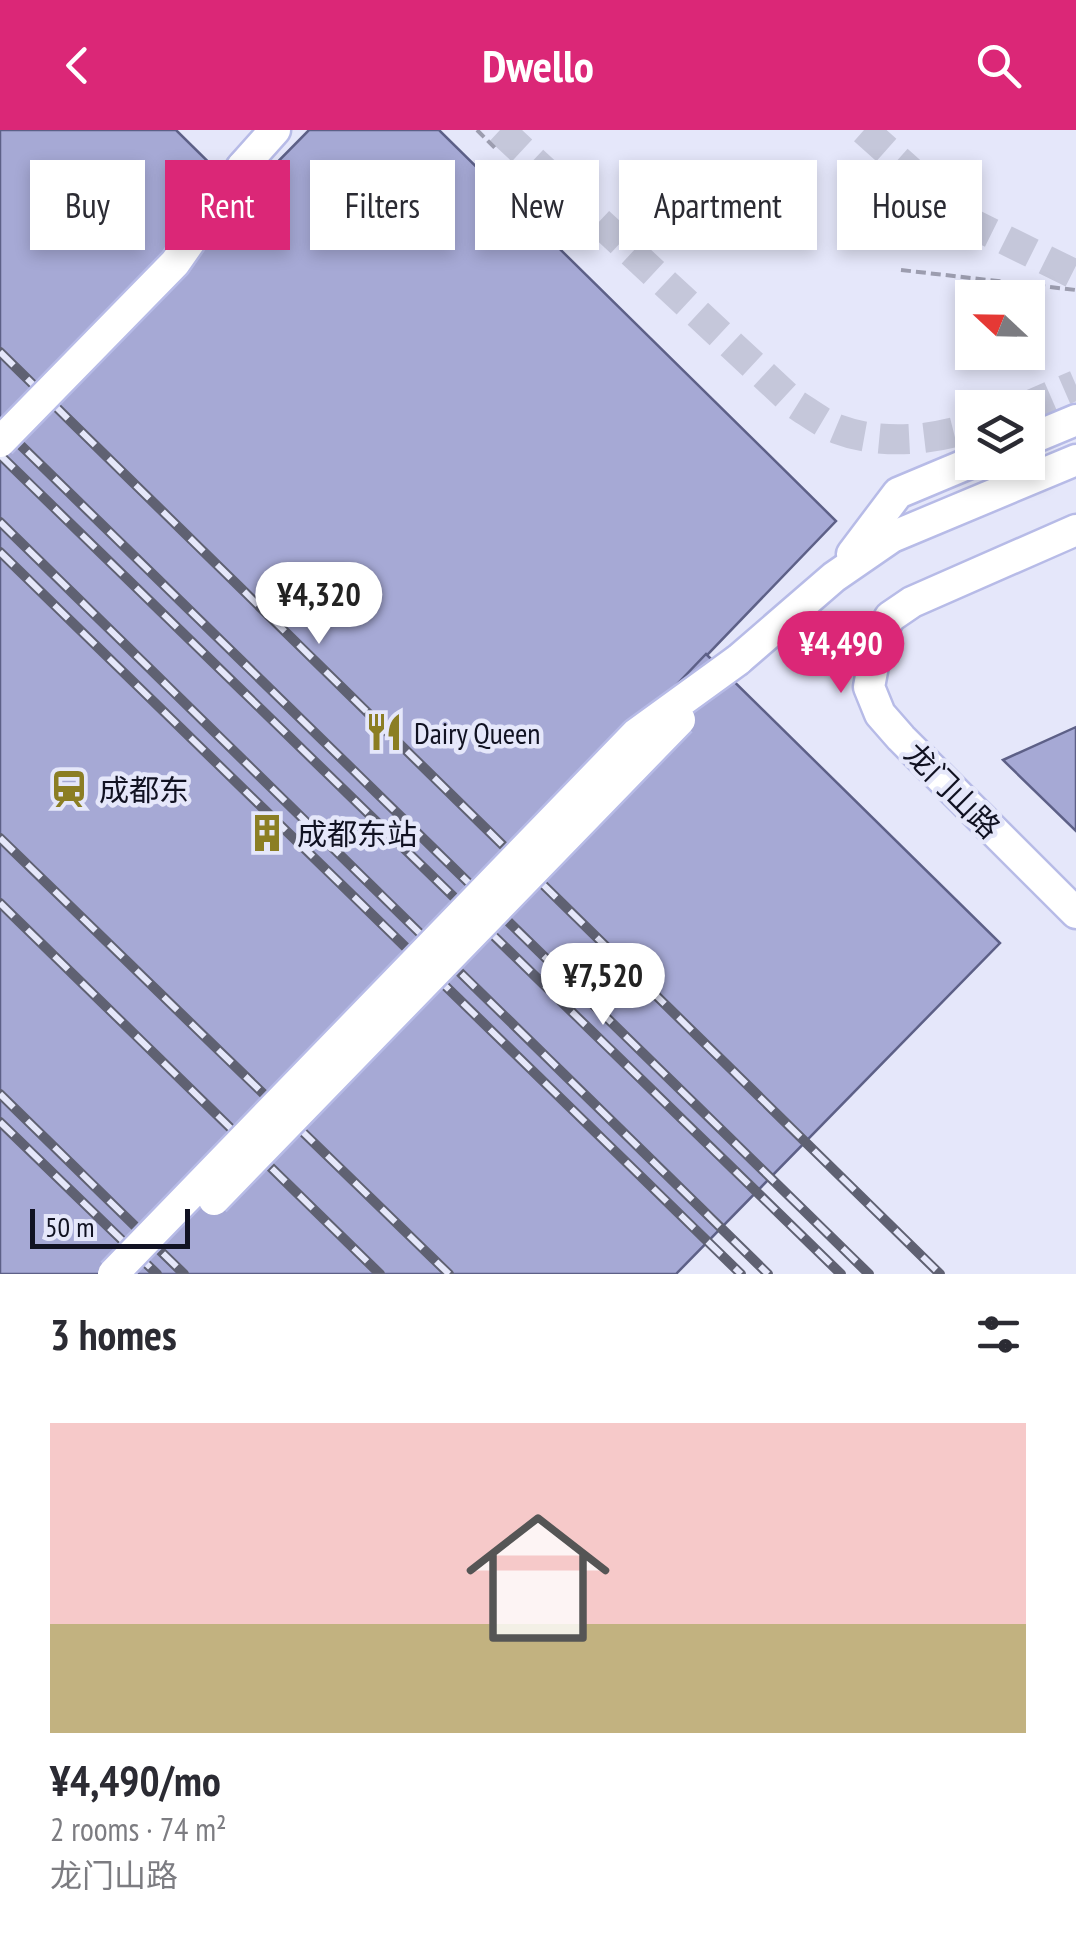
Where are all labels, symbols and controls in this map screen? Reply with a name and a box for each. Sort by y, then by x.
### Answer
text: Dwello [482,36,594,94]
icon: back [50,38,105,93]
icon: search [971,38,1026,93]
chip: Buy [30,160,145,250]
chip: Rent [165,160,290,250]
chip: Filters [310,160,455,250]
chip: New [475,160,599,250]
chip: Apartment [619,160,817,250]
chip: House [837,160,982,250]
north arrow [955,280,1045,370]
map controls [955,280,1045,480]
button: layers [955,390,1045,480]
pin: ¥4,320 [238,562,400,647]
text: ¥4,320 [277,573,361,615]
pin: ¥4,490 [760,611,922,696]
text: ¥4,490 [799,622,883,664]
restaurant icon: Dairy Queen [363,711,405,753]
place label: Dairy Queen [414,713,540,752]
street label: 龙门山路 [897,734,1009,846]
station icon: 成都东 [48,768,90,810]
place label: 成都东 [99,770,189,809]
building icon: 成都东站 [246,812,288,854]
place label: 成都东站 [297,814,417,853]
pin: ¥7,520 [522,943,684,1028]
text: ¥7,520 [563,954,643,996]
scale bar [30,1204,190,1248]
text: 50 m [45,1208,94,1245]
text: 3 homes [50,1307,177,1362]
icon: filters [971,1307,1026,1362]
icon: home [448,1488,628,1668]
text: ¥4,490/mo [50,1753,221,1808]
text: 2 rooms · 74 m² [50,1808,227,1850]
text: 龙门山路 [50,1854,178,1896]

